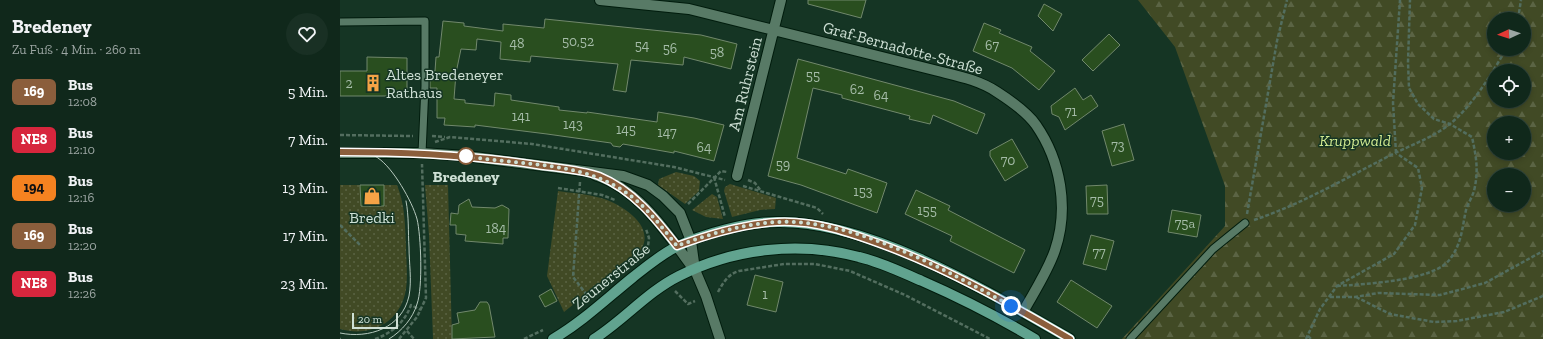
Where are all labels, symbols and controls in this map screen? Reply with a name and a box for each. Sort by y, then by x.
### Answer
north arrow [1487,12,1531,56]
map controls [1487,12,1531,212]
button: heart [286,13,328,55]
text: Bredeney [12,15,92,38]
street label: Graf-Bernadotte-Straße [821,17,985,79]
house number: 50,52 [562,33,594,50]
street label: Am Ruhrstein [724,34,766,133]
house number: 48 [509,35,525,52]
house number: 54 [635,37,650,54]
house number: 67 [985,37,999,54]
house number: 56 [663,40,677,57]
text: Zu Fuß · 4 Min. · 260 m [12,42,140,57]
house number: 58 [710,44,724,61]
button: locate [1487,64,1531,108]
place label: Altes Bredeneyer Rathaus [386,65,504,102]
house number: 55 [806,67,820,84]
building icon: Altes Bredeneyer Rathaus [363,73,383,93]
house number: 2 [345,75,353,92]
text: Bus [68,76,93,94]
house number: 62 [850,81,864,98]
text: 169 [24,83,44,100]
text: 5 Min. [288,83,328,101]
house number: 64 [874,87,889,104]
text: 12:08 [68,94,97,109]
house number: 71 [1065,103,1078,120]
house number: 141 [512,108,531,125]
house number: 143 [563,116,583,133]
button: + [1487,116,1531,160]
house number: 145 [616,121,636,138]
text: Bus [68,124,93,142]
house number: 147 [657,124,677,141]
text: NE8 [21,131,47,148]
text: 7 Min. [288,131,328,149]
park label: Kruppwald [1319,131,1391,150]
house number: 73 [1111,137,1125,154]
house number: 64 [697,139,712,156]
text: 12:10 [68,142,95,157]
marker: Bredeney [457,147,475,165]
house number: 70 [1001,152,1015,169]
house number: 59 [776,156,790,173]
place label: Bredeney [432,167,500,186]
button: − [1487,168,1531,212]
text: Bus [68,172,93,190]
text: 194 [23,179,45,196]
text: 13 Min. [282,179,328,197]
house number: 153 [853,183,873,200]
shop icon: Bredki [362,186,382,206]
text: 12:16 [68,190,95,205]
house number: 75 [1090,192,1104,209]
house number: 155 [917,202,937,219]
place label: Bredki [349,208,395,227]
house number: 75a [1175,215,1195,232]
text: Bus [68,220,93,238]
house number: 184 [486,220,507,237]
text: 169 [24,227,44,244]
text: 17 Min. [283,227,328,245]
text: 12:20 [68,238,97,253]
street label: Zeunerstraße [568,239,654,313]
house number: 77 [1092,244,1106,261]
text: Bus [68,268,93,286]
text: NE8 [21,275,47,292]
text: 23 Min. [280,275,328,293]
text: 12:26 [68,286,96,301]
house number: 1 [762,286,768,303]
your location [1001,296,1021,316]
scale bar [352,311,398,330]
text: 20 m [358,313,382,326]

